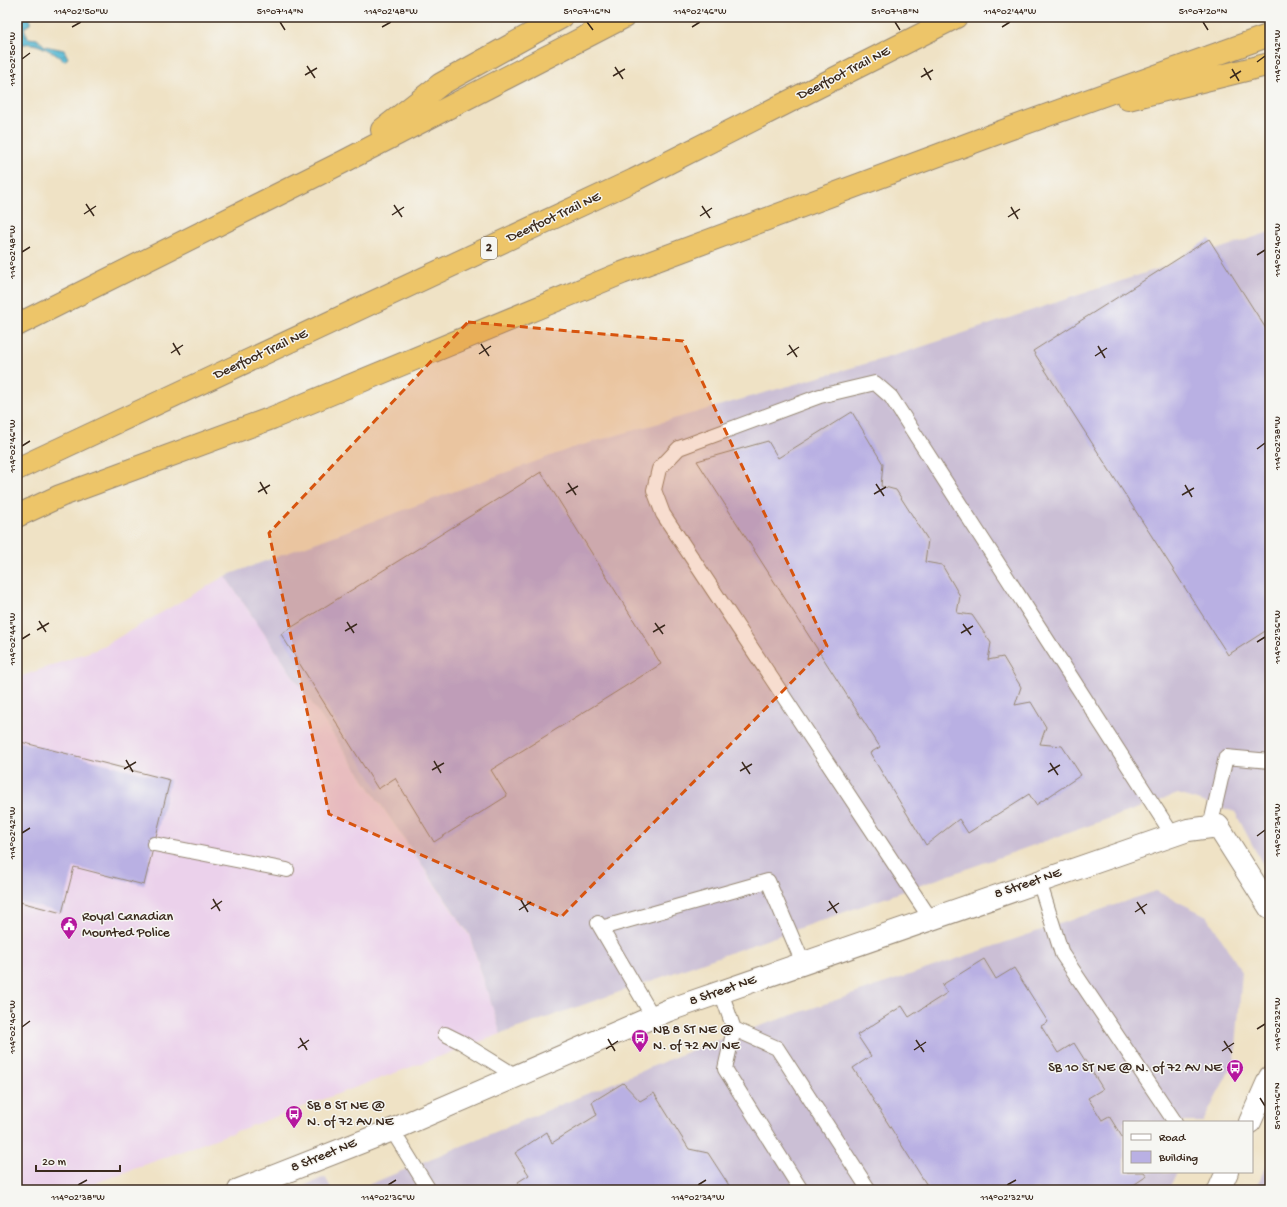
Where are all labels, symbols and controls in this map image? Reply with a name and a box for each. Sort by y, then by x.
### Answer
text: 114°02'50"W [53,6,109,18]
text: 51°07'14"N [257,6,304,18]
text: 114°02'48"W [363,6,418,18]
text: 51°07'16"N [563,6,611,18]
text: 114°02'46"W [673,6,727,18]
text: 51°07'18"N [871,6,919,18]
text: 114°02'44"W [983,6,1037,18]
text: 51°07'20"N [1179,6,1228,18]
text: 114°02'42"W [1272,29,1284,83]
text: 114°02'50"W [7,31,19,87]
street label: Deerfoot Trail NE [794,43,894,105]
street label: Deerfoot Trail NE [503,188,605,248]
text: 114°02'40"W [1272,223,1284,278]
text: 114°02'48"W [7,225,19,280]
road number: 2 [481,237,497,259]
street label: Deerfoot Trail NE [210,325,312,385]
text: 114°02'38"W [1272,416,1284,471]
text: 114°02'46"W [7,419,19,473]
text: 114°02'36"W [1272,610,1284,665]
text: 114°02'44"W [7,612,19,666]
text: 114°02'34"W [1272,803,1284,858]
text: 114°02'42"W [7,806,19,860]
street label: 8 Street NE [992,864,1065,903]
place label: Royal Canadian Mounted Police [82,909,173,942]
public building icon: Royal Canadian Mounted Police [59,915,79,940]
street label: 8 Street NE [687,971,760,1010]
text: 114°02'32"W [1272,997,1284,1052]
text: 114°02'40"W [7,1000,19,1055]
place label: NB 8 ST NE @ N. of 72 AV NE [653,1022,741,1055]
bus stop icon: NB 8 ST NE @ N. of 72 AV NE [630,1028,650,1053]
bus stop icon: SB 10 ST NE @ N. of 72 AV NE [1225,1058,1245,1083]
place label: SB 10 ST NE @ N. of 72 AV NE [1048,1060,1223,1077]
text: 51°07'16"N [1272,1082,1284,1130]
place label: SB 8 ST NE @ N. of 72 AV NE [307,1098,395,1131]
bus stop icon: SB 8 ST NE @ N. of 72 AV NE [284,1104,304,1129]
legend [1123,1121,1253,1173]
text: Road [1159,1132,1186,1146]
street label: 8 Street NE [289,1135,361,1177]
scale bar [36,1147,120,1173]
text: Building [1158,1152,1198,1166]
text: 20 m [42,1156,67,1170]
text: 114°02'38"W [50,1192,105,1204]
text: 114°02'36"W [360,1192,415,1204]
text: 114°02'34"W [670,1192,725,1204]
text: 114°02'32"W [979,1192,1034,1204]

